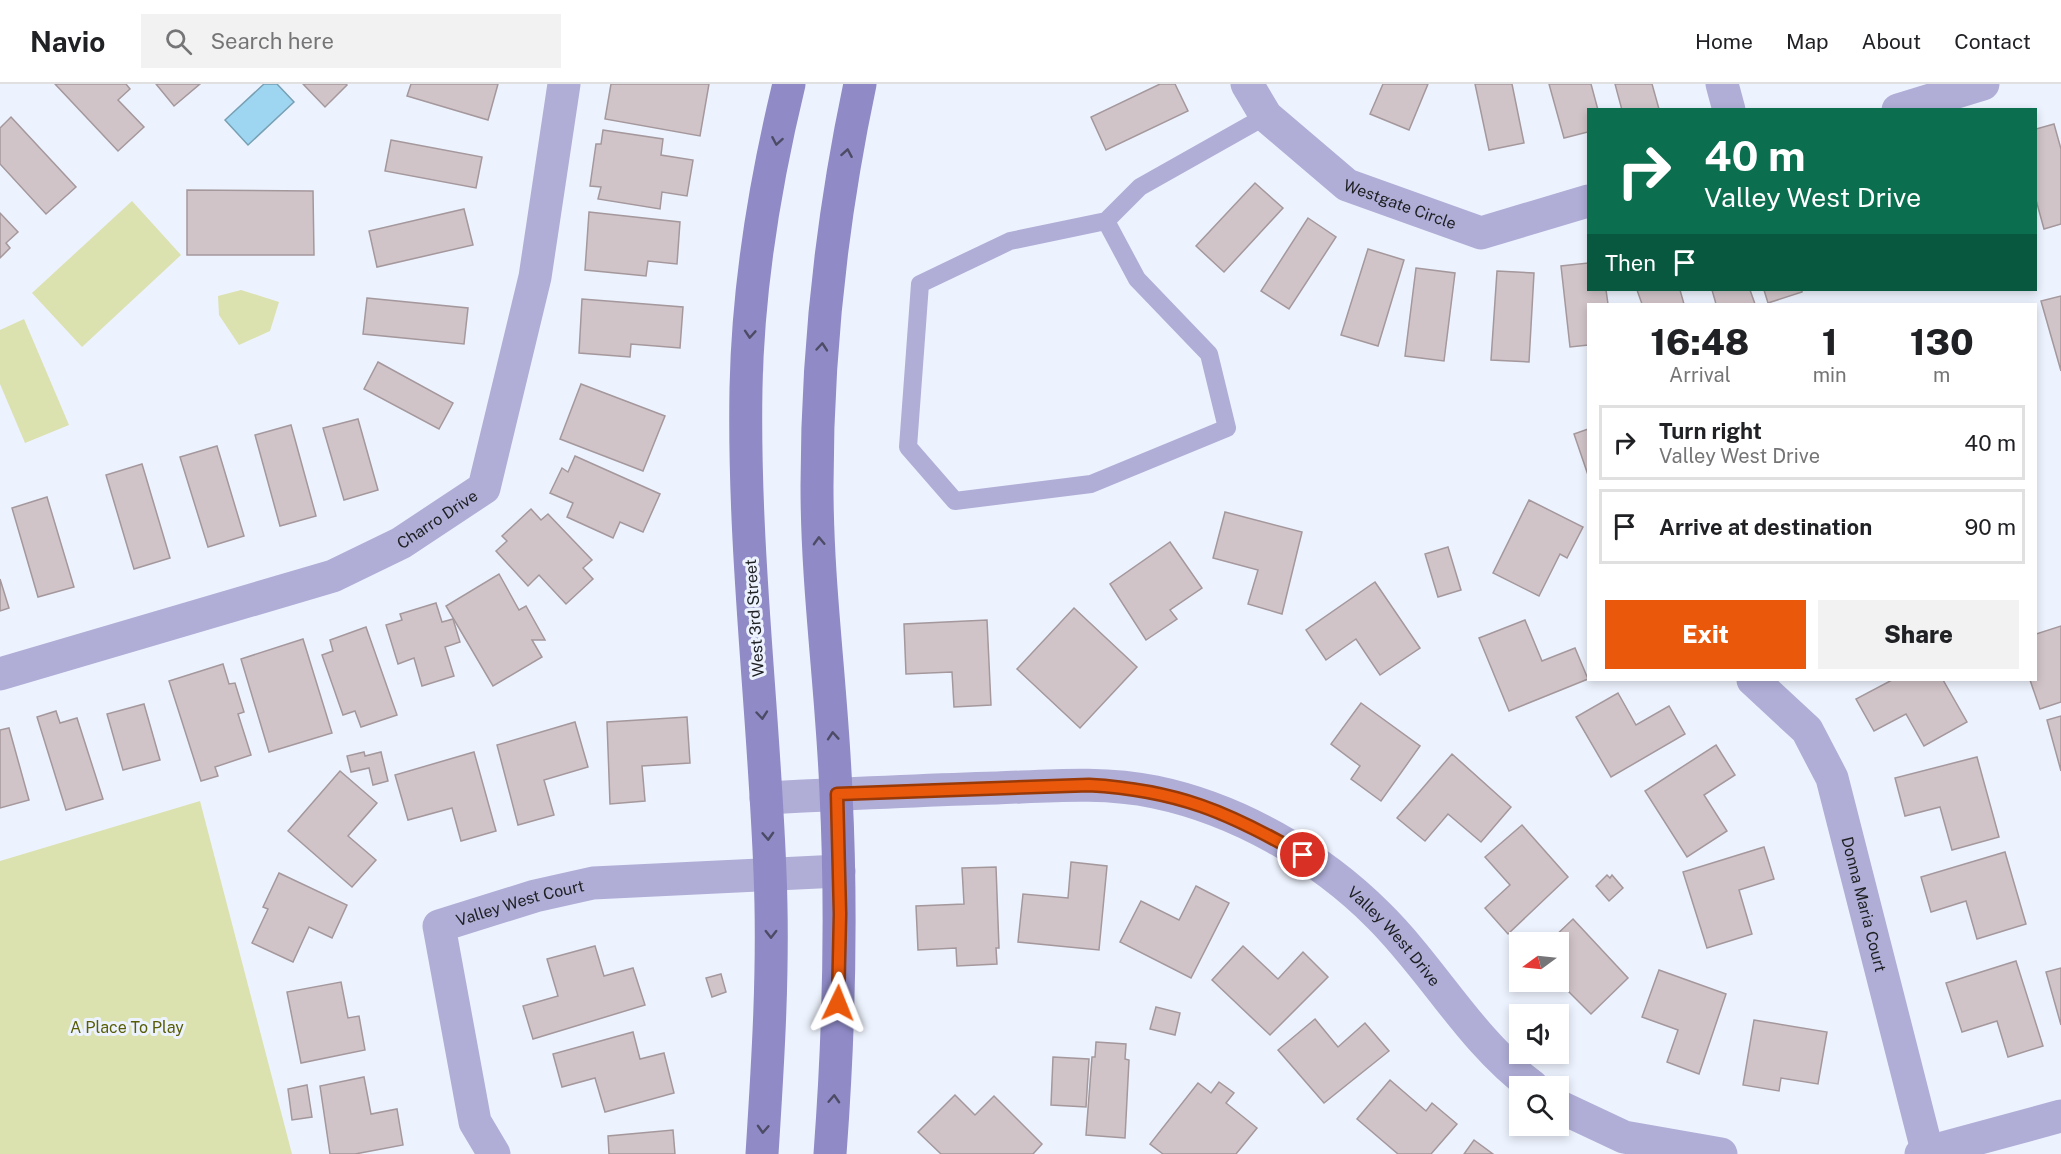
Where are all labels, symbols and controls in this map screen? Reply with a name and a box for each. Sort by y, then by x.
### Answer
search box [141,14,561,68]
text: Navio [30,25,105,58]
icon: search [162,25,195,58]
text: Search here [210,28,334,54]
text: Home [1695,29,1753,54]
text: Map [1786,29,1829,54]
text: About [1862,29,1921,54]
text: Contact [1954,29,2031,54]
text: 40 m [1704,131,1806,180]
icon: right [1605,132,1683,210]
one-way arrow [771,136,784,146]
one-way arrow [840,149,853,159]
street label: Westgate Circle [1341,176,1459,233]
text: Valley West Drive [1704,181,1921,213]
icon: arrive [1668,246,1701,279]
text: Then [1605,250,1656,276]
text: 16:48 [1650,321,1749,363]
text: 1 [1822,321,1837,363]
text: 130 [1910,321,1974,363]
one-way arrow [744,330,757,339]
one-way arrow [815,342,828,351]
text: Arrival [1669,363,1731,387]
text: min [1813,363,1847,387]
text: m [1933,363,1950,387]
text: Turn right [1659,418,1762,444]
icon: right [1608,426,1641,459]
text: 40 m [1964,430,2016,456]
text: Valley West Drive [1659,444,1820,468]
street label: Charro Drive [393,486,481,553]
icon: arrive [1608,510,1641,543]
text: Arrive at destination [1659,514,1872,540]
text: 90 m [1965,514,2016,540]
one-way arrow [813,537,825,546]
street label: West 3rd Street [741,558,768,677]
button: Exit [1605,600,1806,669]
button: Share [1818,600,2019,669]
one-way arrow [755,711,768,720]
one-way arrow [827,731,840,740]
pin [1277,829,1328,880]
one-way arrow [762,832,775,841]
street label: Donna Maria Court [1837,835,1890,974]
icon: arrive [1286,838,1319,871]
street label: Valley West Court [454,876,586,930]
street label: Valley West Drive [1343,882,1444,990]
one-way arrow [765,929,777,938]
north arrow [1509,932,1569,992]
map controls [1509,932,1569,1136]
position arrow [806,971,870,1035]
button: sound [1509,1004,1569,1064]
park label: A Place To Play [70,1018,184,1037]
button: search [1509,1076,1569,1136]
one-way arrow [827,1095,840,1104]
one-way arrow [757,1124,770,1133]

